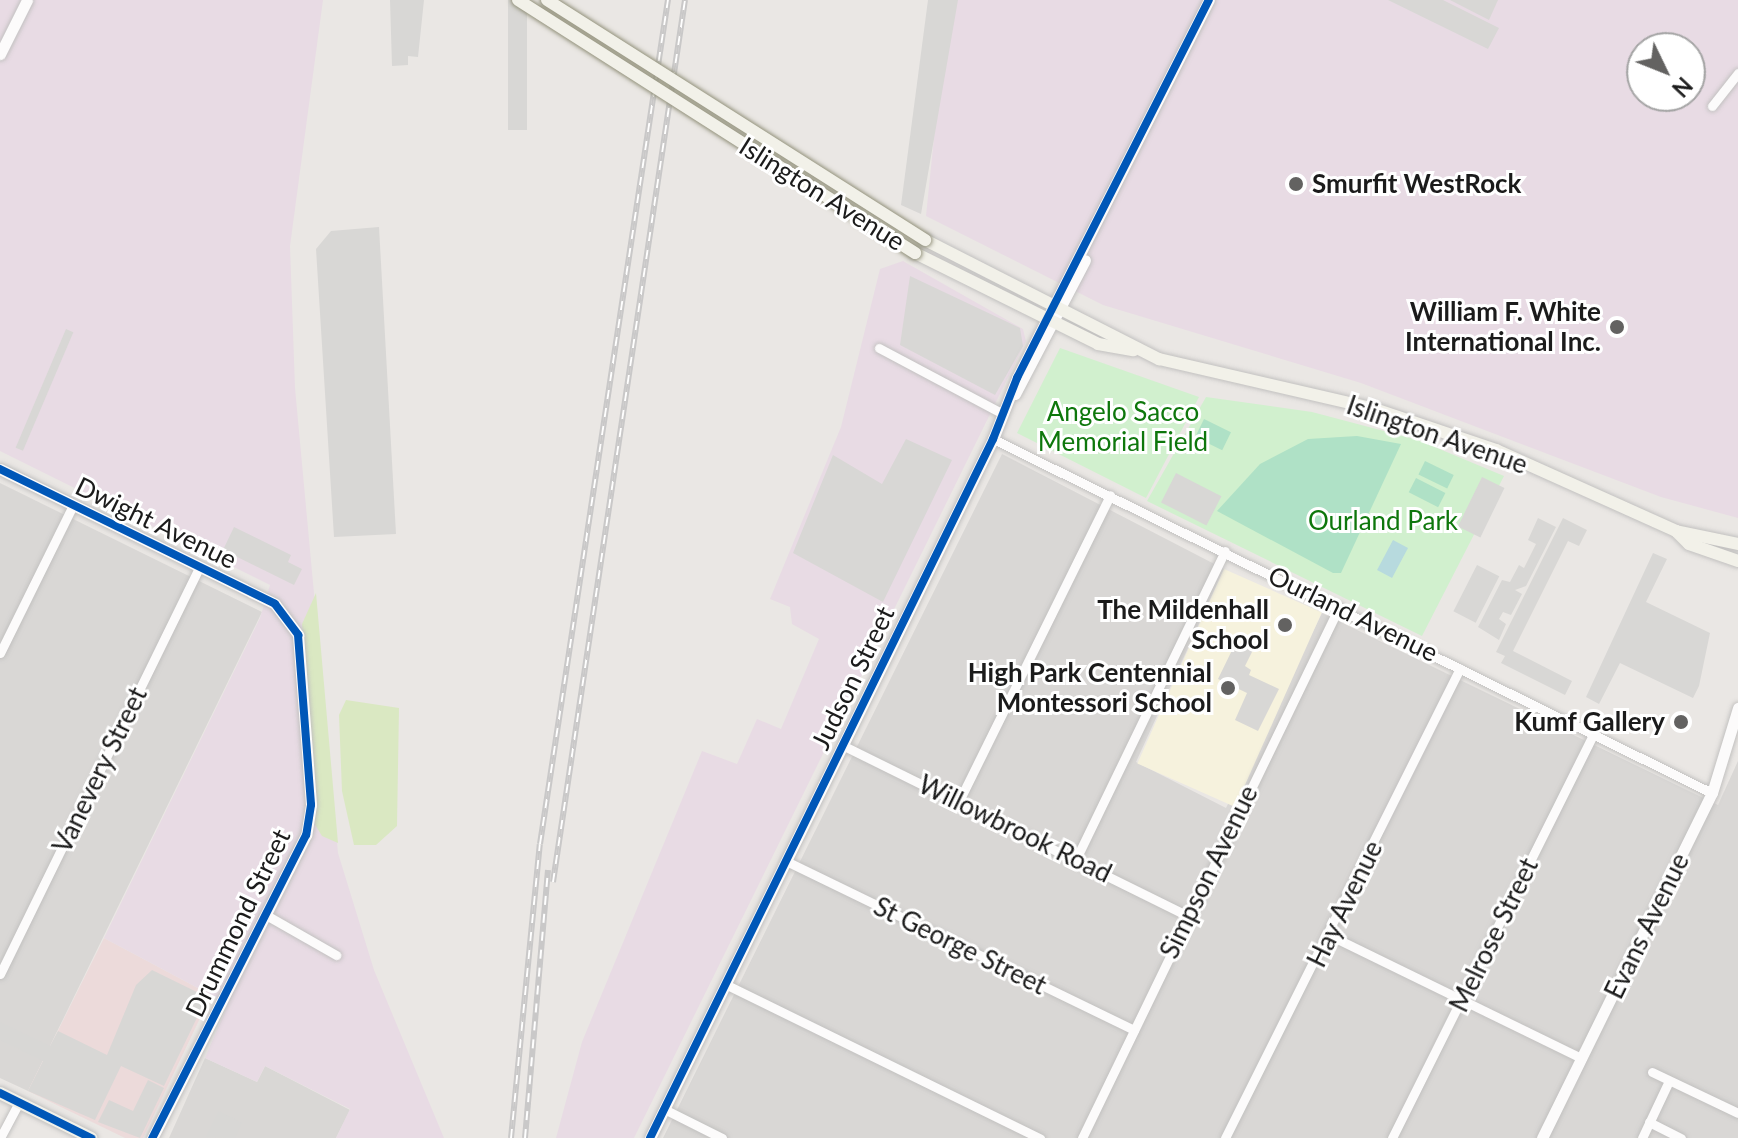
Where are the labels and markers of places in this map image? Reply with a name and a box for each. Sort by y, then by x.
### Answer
place label: Smurfit WestRock [1312,168,1522,200]
marker: Smurfit WestRock [1287,175,1305,193]
place label: William F. White International Inc. [1405,296,1601,358]
marker: William F. White International Inc. [1608,318,1626,336]
place label: The Mildenhall School [1097,594,1269,656]
marker: The Mildenhall School [1276,616,1294,634]
place label: High Park Centennial Montessori School [968,657,1212,718]
marker: High Park Centennial Montessori School [1219,679,1237,697]
place label: Kumf Gallery [1514,706,1665,738]
marker: Kumf Gallery [1672,713,1690,731]

